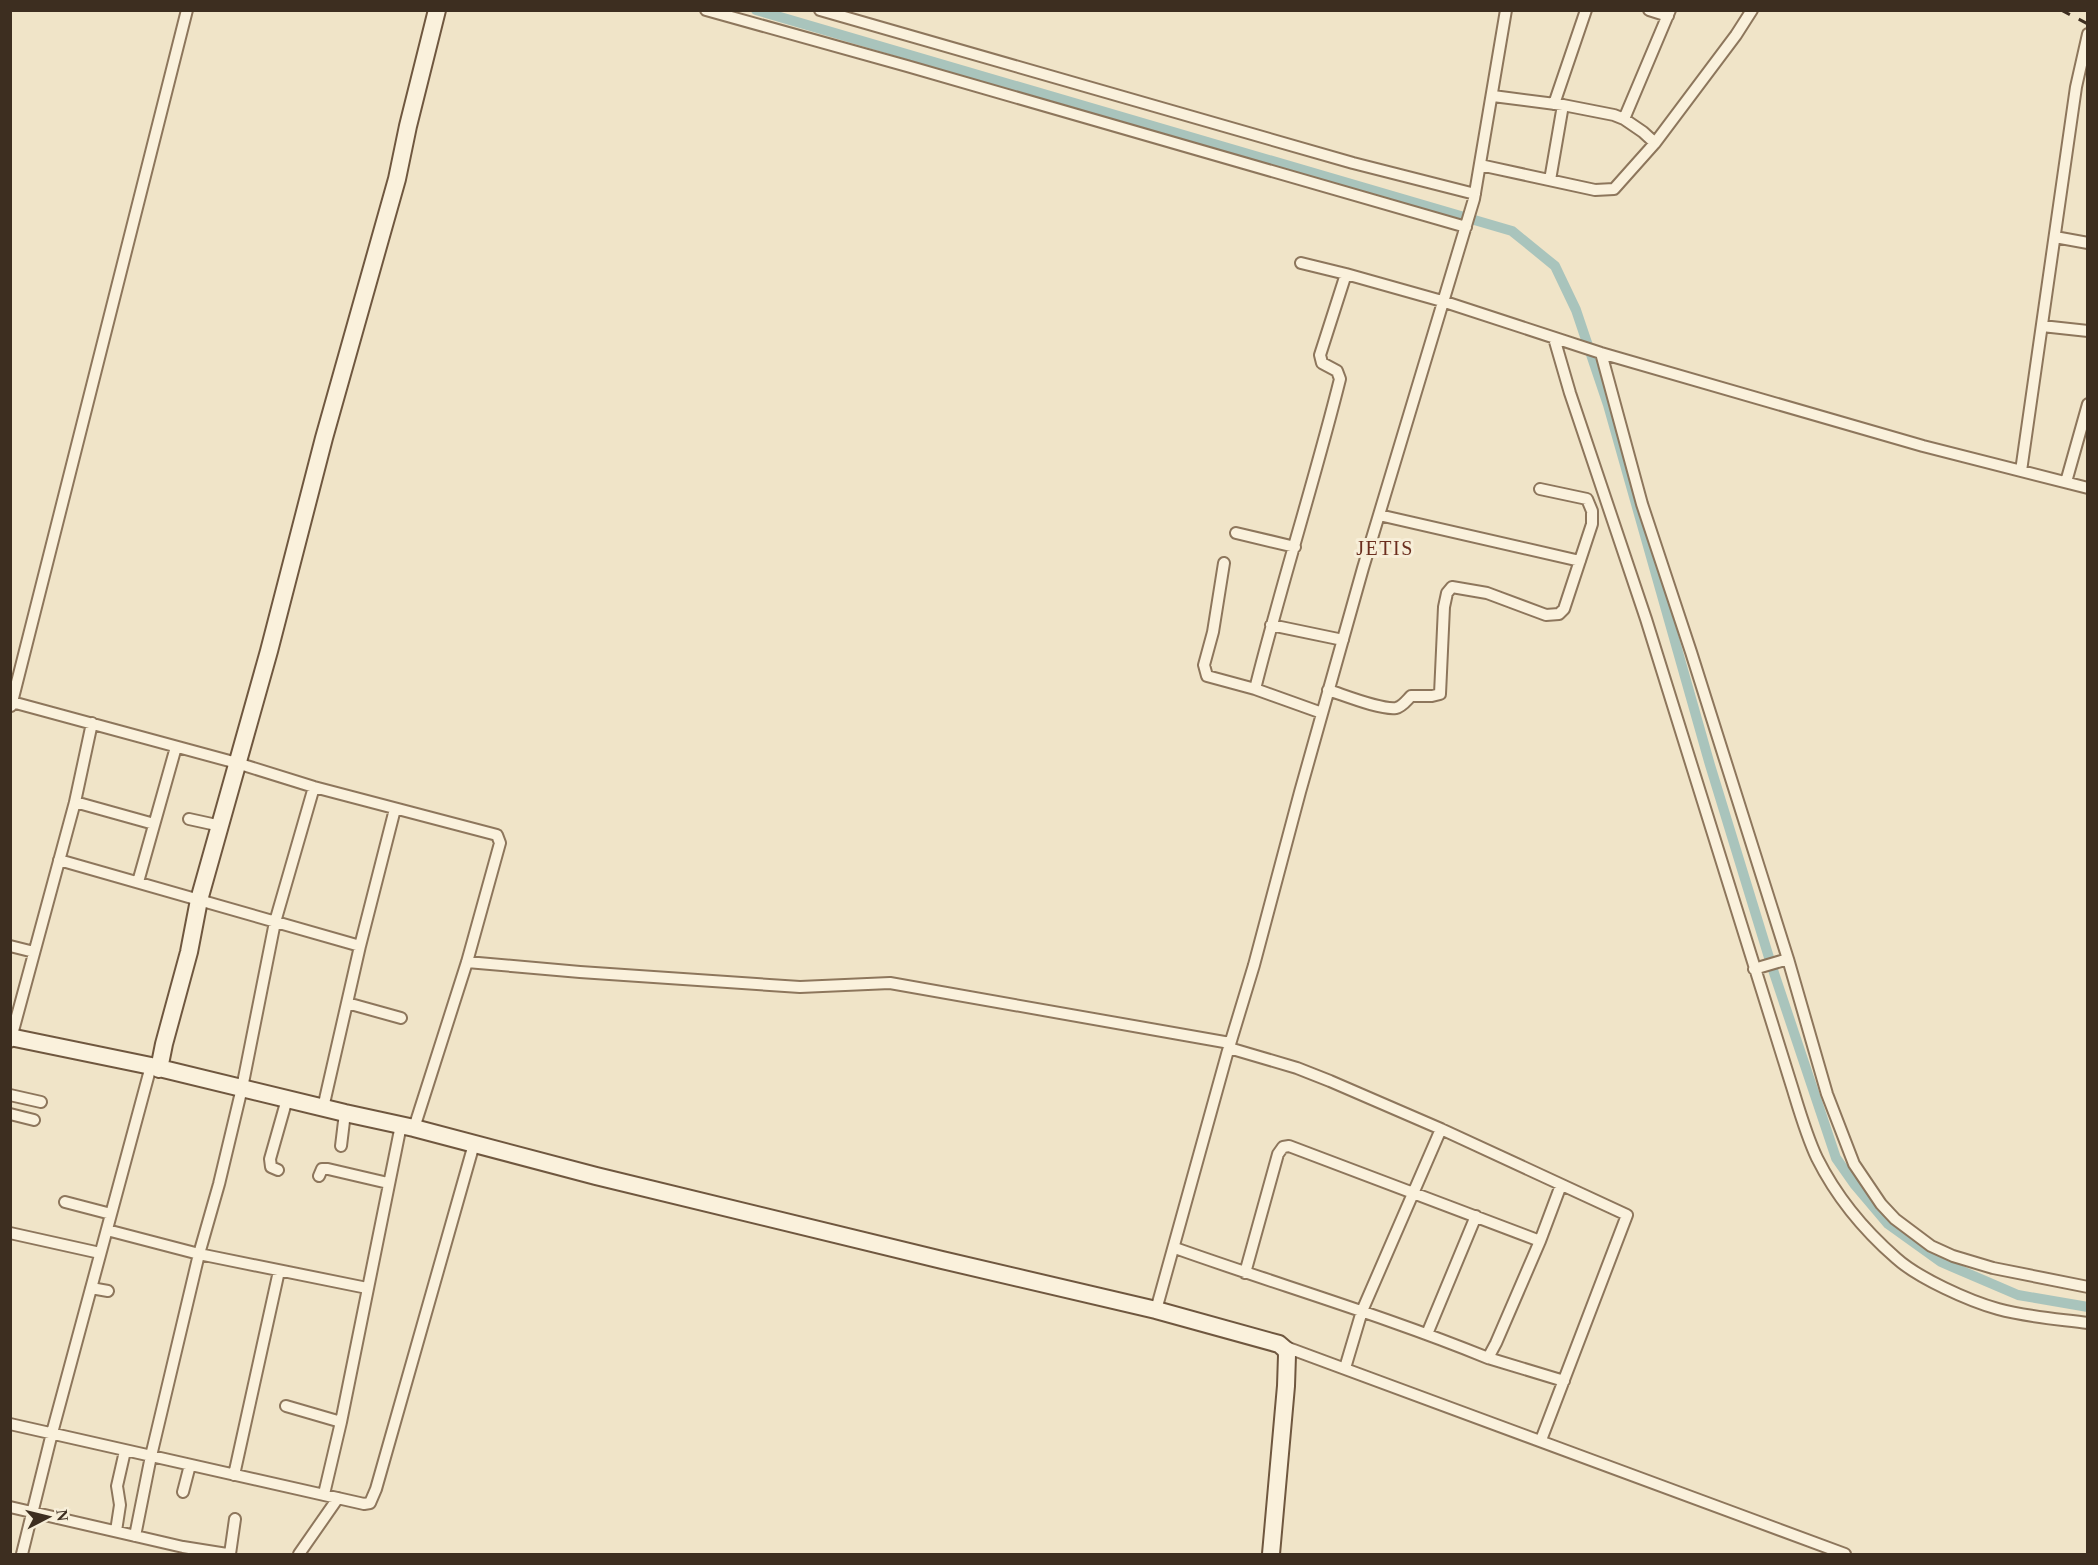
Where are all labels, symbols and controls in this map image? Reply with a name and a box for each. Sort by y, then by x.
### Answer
district label: JETIS [1356,537,1414,559]
north arrow [18,1487,78,1547]
text: N [53,1508,72,1522]

